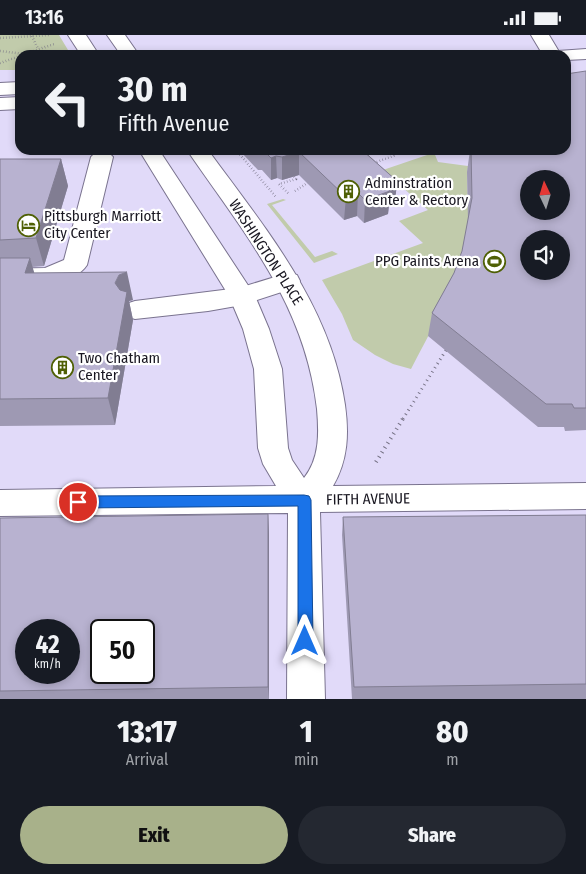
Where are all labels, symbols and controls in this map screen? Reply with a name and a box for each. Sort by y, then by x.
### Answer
text: 13:16 [25,6,64,29]
text: 30 m [118,68,188,110]
icon: left [35,70,100,135]
text: Fifth Avenue [118,110,229,137]
north arrow [520,170,570,220]
map controls [520,170,570,280]
place label: Adminstration Center & Rectory [365,174,469,209]
building icon: Adminstration Center & Rectory [337,180,361,204]
street label: WASHINGTON PLACE [225,196,307,308]
place label: Pittsburgh Marriott City Center [44,207,161,242]
hotel icon: Pittsburgh Marriott City Center [16,213,40,237]
button: sound [520,230,570,280]
sports icon: PPG Paints Arena [483,249,507,273]
place label: PPG Paints Arena [375,252,479,270]
place label: Two Chatham Center [78,349,160,384]
building icon: Two Chatham Center [50,355,74,379]
pin [57,481,99,523]
icon: arrive [64,488,92,516]
street label: FIFTH AVENUE [326,489,410,509]
position arrow [278,614,330,666]
speed limit sign: 50 [90,619,155,684]
text: 42 [35,630,60,660]
text: km/h [34,657,61,671]
text: 13:17 [117,714,177,750]
text: 1 [300,714,313,750]
text: 80 [436,714,469,750]
text: Arrival [126,750,168,769]
text: min [294,750,319,769]
text: m [446,750,458,769]
button: Exit [20,806,288,864]
button: Share [298,806,566,864]

